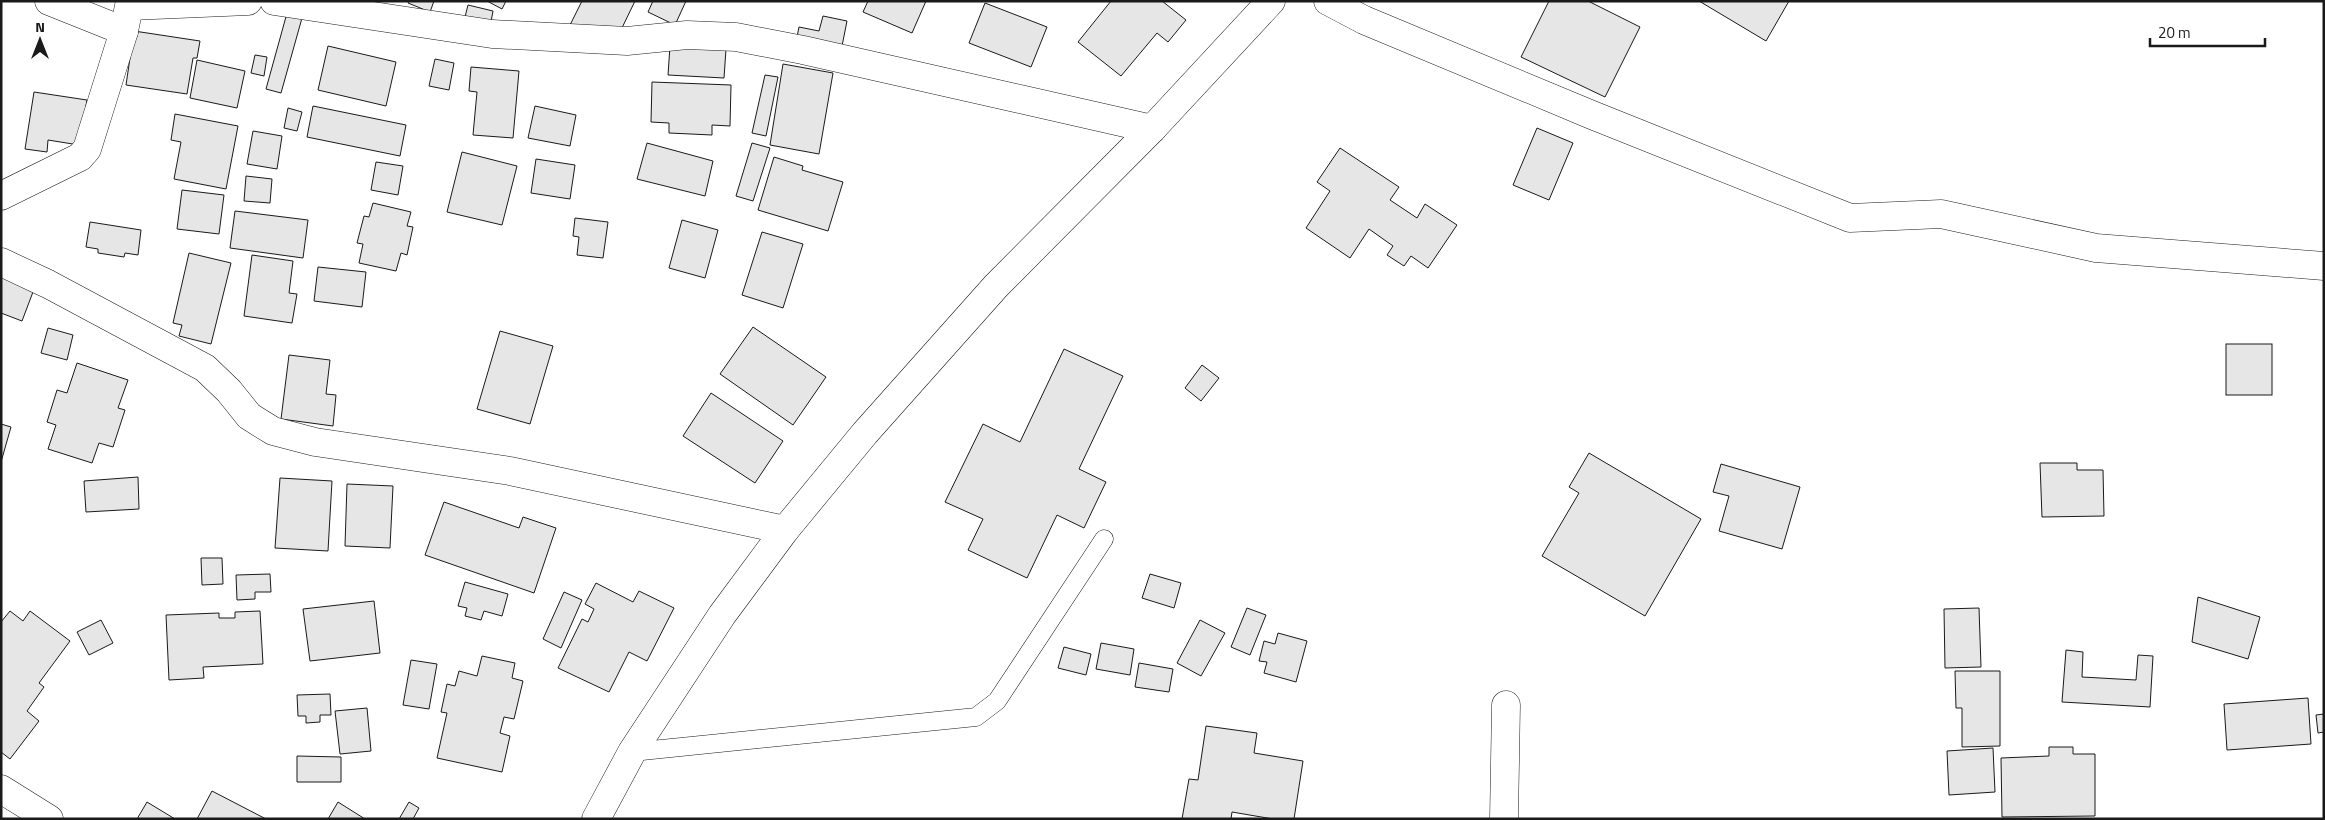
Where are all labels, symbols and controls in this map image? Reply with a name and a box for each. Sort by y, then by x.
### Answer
north arrow [15,15,65,65]
scale bar [2150,15,2265,47]
text: N [35,16,45,37]
text: 20 m [2158,21,2191,44]

